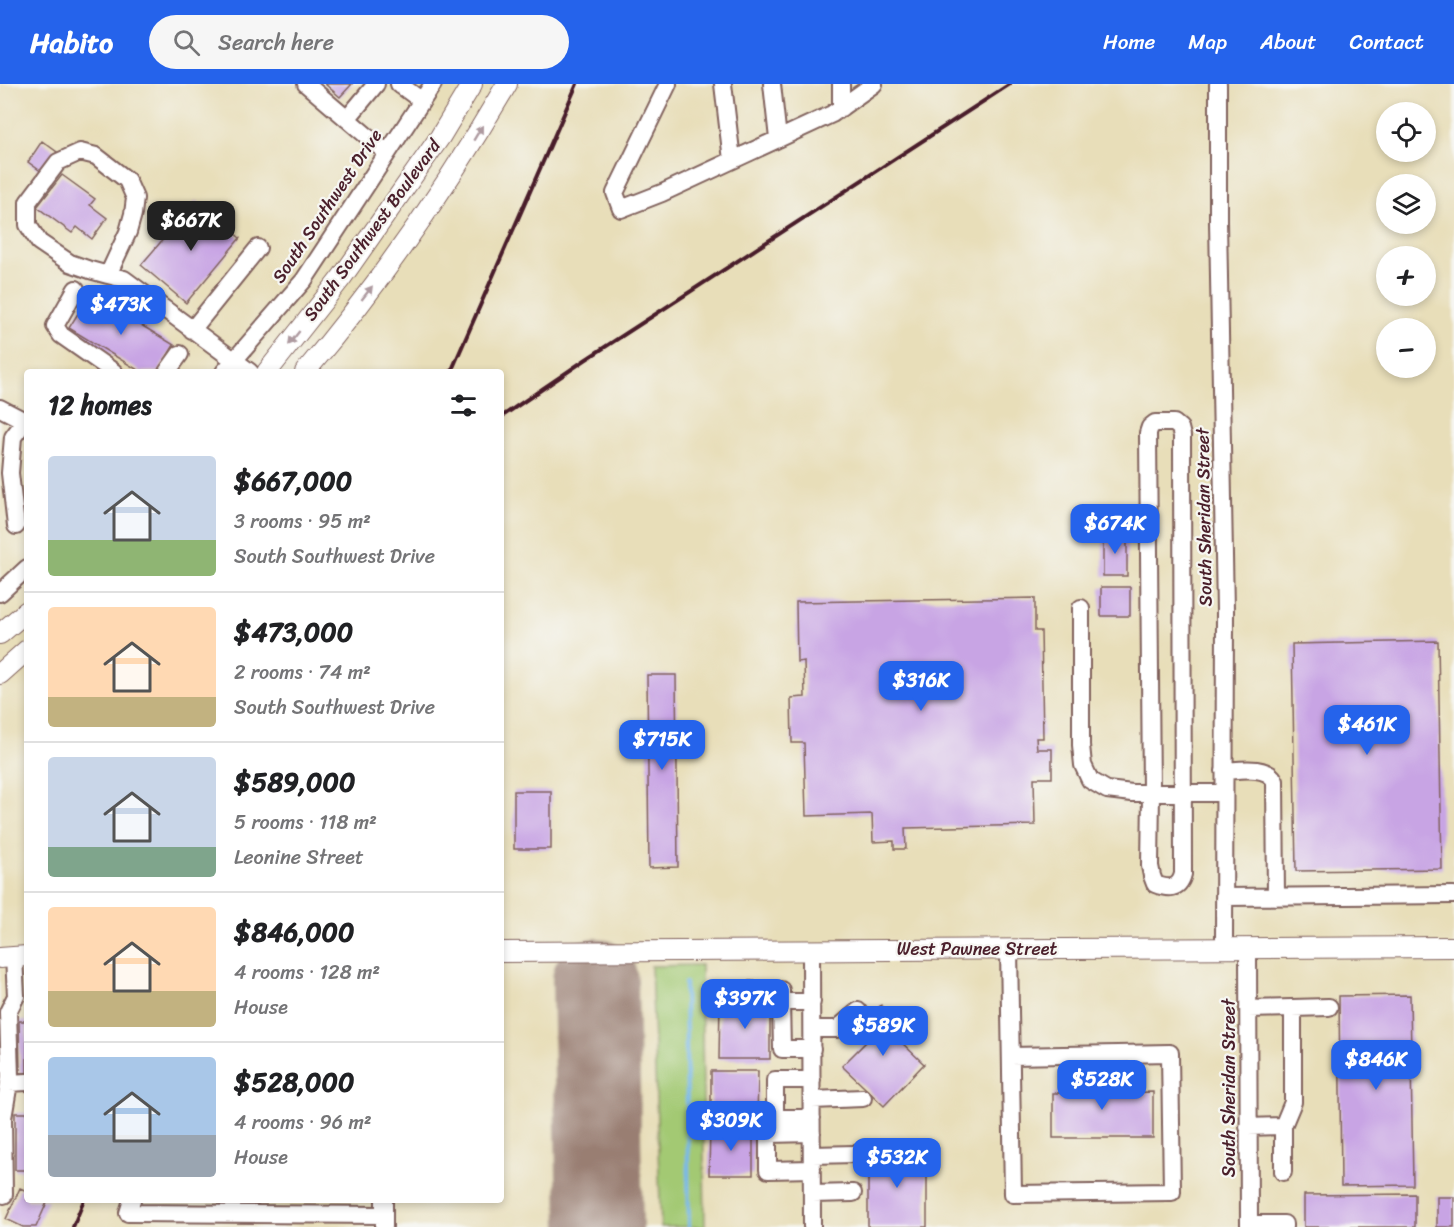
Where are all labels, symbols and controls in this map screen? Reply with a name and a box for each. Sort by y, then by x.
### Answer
search box [149,15,569,69]
text: Habito [30,18,113,67]
text: Search here [218,23,334,62]
text: Home [1103,23,1155,61]
text: Map [1188,23,1227,61]
text: About [1260,23,1317,61]
text: Contact [1350,23,1424,61]
icon: search [170,26,203,59]
map controls [1376,102,1436,378]
button: locate [1376,102,1436,162]
street label: South Southwest Drive [263,122,391,290]
one-way arrow [473,125,484,141]
street label: South Southwest Boulevard [295,131,450,328]
button: layers [1376,174,1436,234]
pin: $667K [149,201,233,252]
text: $667K [161,203,221,238]
button: + [1376,246,1436,306]
pin: $473K [79,285,163,336]
one-way arrow [361,285,374,301]
text: $473K [91,287,151,322]
button: − [1376,318,1436,378]
one-way arrow [287,330,300,346]
text: 12 homes [48,382,152,428]
icon: filters [447,389,480,422]
street label: South Sheridan Street [1186,427,1222,607]
text: $667,000 [234,458,352,504]
icon: home [96,480,168,552]
text: 3 rooms · 95 m² [234,504,371,539]
pin: $674K [1073,504,1157,555]
text: $674K [1085,506,1145,541]
text: South Southwest Drive [234,539,435,574]
text: $473,000 [234,609,353,655]
icon: home [96,631,168,703]
text: 2 rooms · 74 m² [234,655,371,690]
pin: $316K [879,661,963,712]
text: $316K [893,663,949,698]
text: South Southwest Drive [234,690,435,725]
pin: $461K [1325,705,1409,756]
text: $461K [1338,707,1396,742]
pin: $715K [620,720,704,771]
text: $715K [633,722,691,757]
text: $589,000 [234,759,355,805]
icon: home [96,781,168,853]
text: 5 rooms · 118 m² [234,805,377,840]
text: Leonine Street [234,840,364,875]
text: $846,000 [234,909,354,955]
icon: home [96,931,168,1003]
street label: West Pawnee Street [897,933,1057,965]
text: 4 rooms · 128 m² [234,955,380,990]
pin: $397K [703,979,787,1030]
text: $397K [715,981,775,1016]
text: House [234,990,288,1025]
street label: South Sheridan Street [1213,998,1245,1177]
pin: $589K [841,1006,925,1057]
text: $589K [852,1008,914,1043]
pin: $846K [1334,1040,1418,1091]
text: $846K [1345,1042,1407,1077]
text: $528,000 [234,1059,354,1105]
pin: $528K [1060,1060,1144,1111]
text: $528K [1071,1062,1133,1097]
icon: home [96,1081,168,1153]
pin: $309K [689,1101,773,1152]
text: $309K [700,1103,762,1138]
text: 4 rooms · 96 m² [234,1105,372,1140]
pin: $532K [855,1138,939,1189]
text: House [234,1140,288,1175]
text: $532K [867,1140,927,1175]

